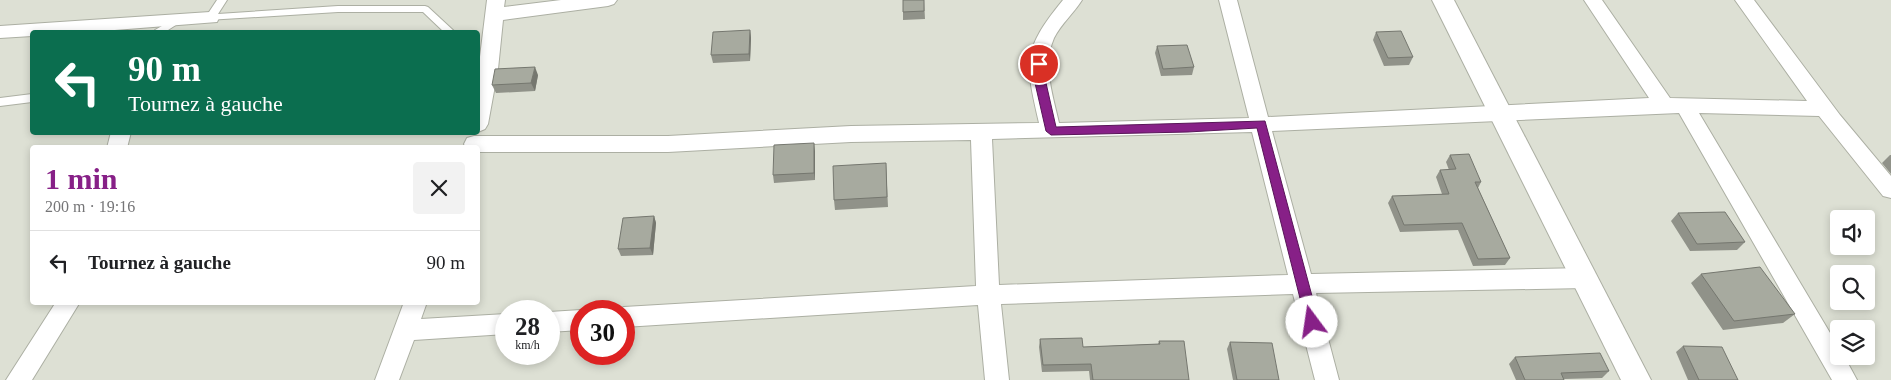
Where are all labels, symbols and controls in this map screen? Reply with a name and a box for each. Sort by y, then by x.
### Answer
pin [1018,43,1060,85]
icon: left [45,50,110,115]
text: 90 m [128,50,201,89]
icon: arrive [1025,50,1053,78]
text: Tournez à gauche [128,91,283,116]
text: 1 min [45,162,118,195]
button: close [413,162,465,214]
text: 200 m · 19:16 [45,198,135,215]
map controls [1830,210,1875,365]
button: sound [1830,210,1875,255]
icon: left [45,249,73,277]
text: Tournez à gauche [88,252,231,273]
text: 90 m [426,252,465,273]
button: search [1830,265,1875,310]
position arrow [1285,295,1337,347]
speed limit sign: 30 [570,300,635,365]
text: 28 [515,313,540,340]
button: layers [1830,320,1875,365]
text: km/h [515,338,540,352]

